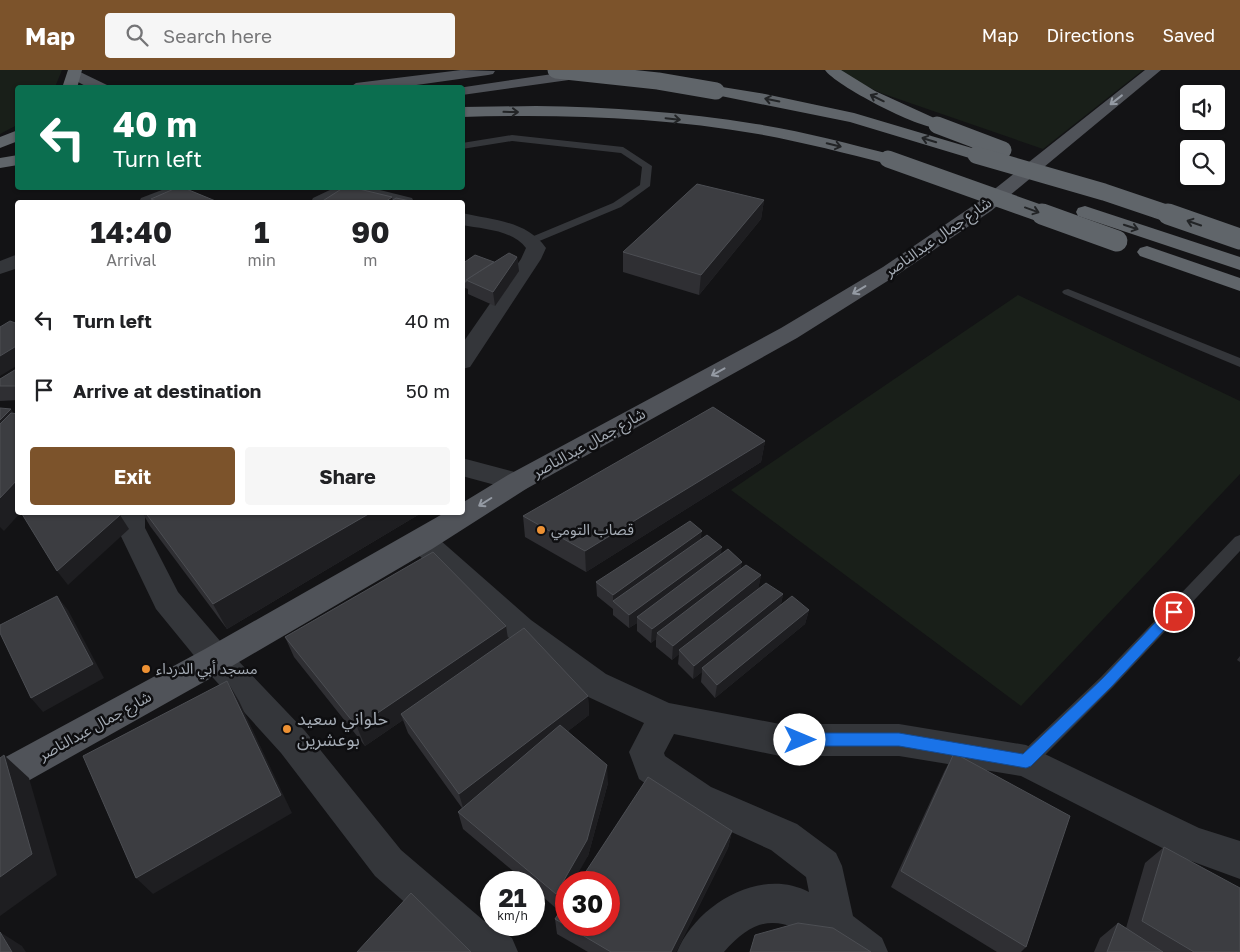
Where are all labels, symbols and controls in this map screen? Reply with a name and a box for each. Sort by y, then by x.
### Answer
search box [105,13,455,58]
text: Map [25,21,75,50]
icon: search [123,21,151,49]
text: Search here [163,24,272,47]
text: Map [982,24,1018,46]
text: Directions [1046,24,1134,46]
text: Saved [1162,24,1215,46]
map controls [1180,85,1225,185]
button: sound [1180,85,1225,130]
one-way arrow [870,93,885,102]
one-way arrow [764,95,780,105]
one-way arrow [1110,95,1123,106]
text: 40 m [113,103,197,145]
icon: left [30,105,95,170]
one-way arrow [502,107,519,117]
one-way arrow [665,114,681,124]
one-way arrow [922,135,938,145]
button: search [1180,140,1225,185]
one-way arrow [825,141,841,150]
text: Turn left [113,145,202,172]
street label: شارع جمال عبدالناصر [880,192,997,284]
one-way arrow [1024,206,1040,216]
text: 14:40 [90,214,172,250]
text: 1 [254,214,269,250]
text: 90 [351,214,390,250]
one-way arrow [1187,218,1202,227]
one-way arrow [1123,223,1138,232]
text: Arrival [106,250,156,270]
text: min [248,250,276,270]
text: m [363,250,378,270]
one-way arrow [853,286,867,296]
icon: left [30,306,58,334]
text: Turn left [73,309,152,332]
text: 40 m [405,309,450,332]
one-way arrow [712,367,726,377]
icon: arrive [30,376,58,404]
text: Arrive at destination [73,379,261,402]
text: 50 m [406,379,450,402]
street label: شارع جمال عبدالناصر [528,404,650,485]
button: Exit [30,447,235,505]
button: Share [245,447,450,505]
one-way arrow [478,497,492,508]
place label: قصاب التومي [551,520,634,541]
marker: قصاب التومي [535,524,547,536]
pin [1153,591,1195,633]
icon: arrive [1160,598,1188,626]
place label: مسجد أبي الدرداء [156,659,258,680]
marker: مسجد أبي الدرداء [140,663,152,675]
street label: شارع جمال عبدالناصر [34,687,156,768]
place label: حلواني سعيد بوعشرين [297,707,388,751]
position arrow [773,713,825,765]
marker: حلواني سعيد بوعشرين [281,723,293,735]
speed limit sign: 30 [555,871,620,936]
text: 21 [498,882,527,913]
text: km/h [497,908,528,923]

